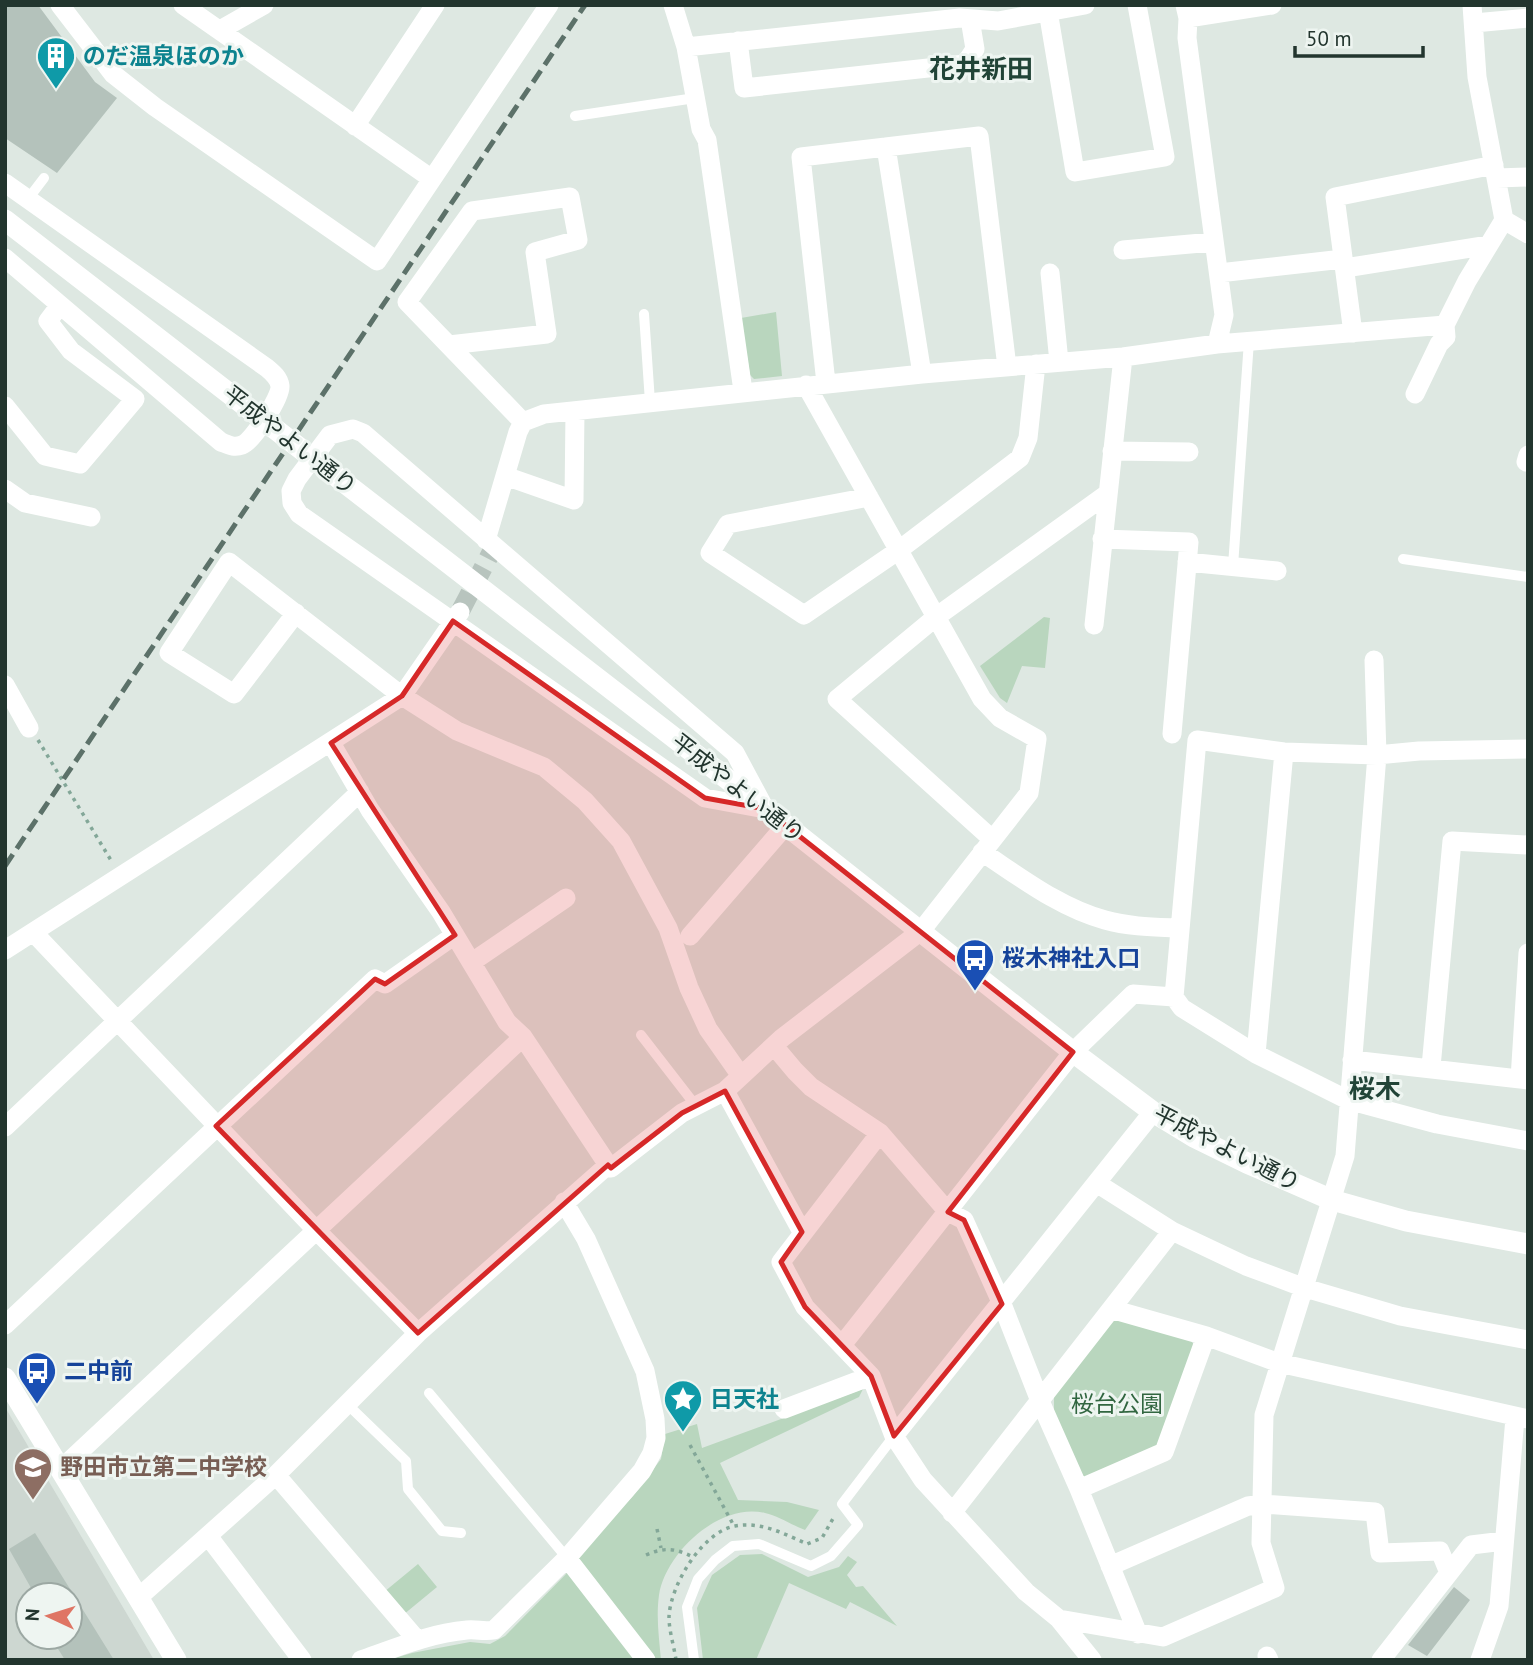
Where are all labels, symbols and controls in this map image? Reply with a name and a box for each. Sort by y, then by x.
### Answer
scale bar [1295,14,1423,58]
text: 50 m [1306,25,1352,52]
building icon: のだ温泉ほのか [35,35,77,90]
place label: のだ温泉ほのか [83,41,244,70]
district label: 花井新田 [929,52,1033,85]
street label: 平成やよい通り [218,379,363,501]
street label: 平成やよい通り [666,727,811,849]
bus stop icon: 桜木神社入口 [954,937,996,992]
place label: 桜木神社入口 [1002,943,1140,972]
district label: 桜木 [1349,1072,1401,1105]
street label: 平成やよい通り [1149,1098,1306,1197]
bus stop icon: 二中前 [16,1350,58,1405]
place label: 二中前 [64,1356,133,1385]
place icon: 日天社 [662,1378,704,1433]
place label: 日天社 [710,1384,779,1413]
park label: 桜台公園 [1071,1389,1163,1418]
school or university icon: 野田市立第二中学校 [12,1446,54,1501]
place label: 野田市立第二中学校 [60,1452,267,1481]
north arrow [14,1581,84,1651]
text: N [20,1608,44,1622]

